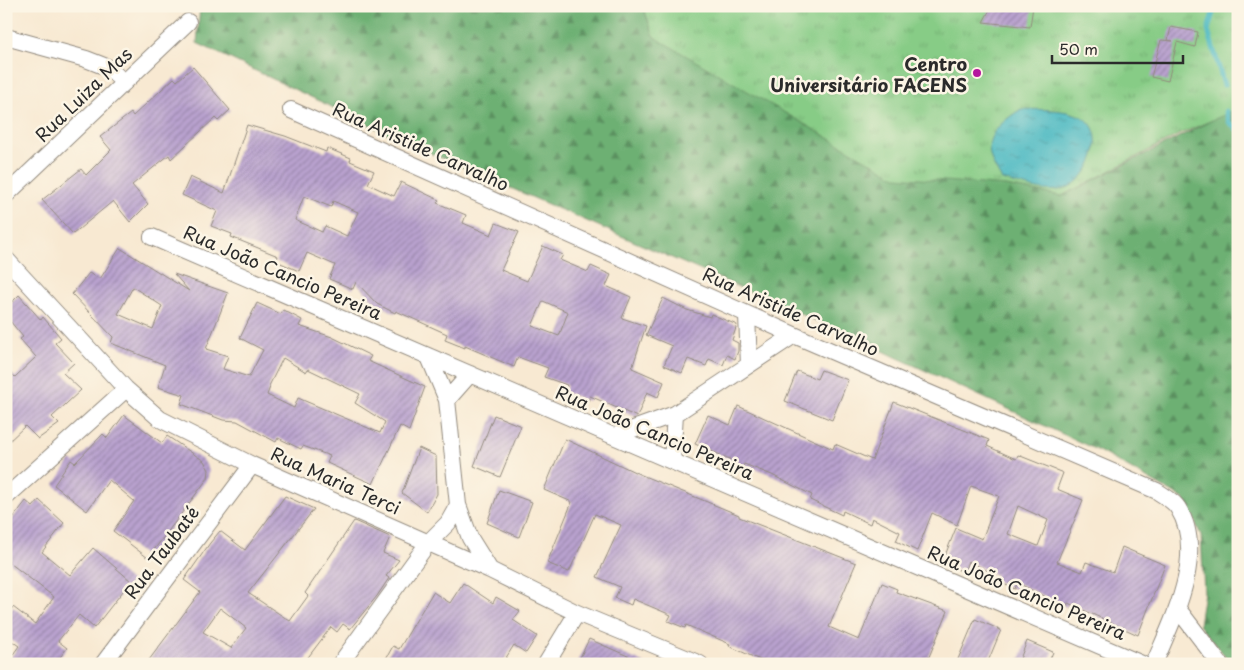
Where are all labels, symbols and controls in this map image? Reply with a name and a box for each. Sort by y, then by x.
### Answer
scale bar [1052,32,1183,64]
text: 50 m [1059,37,1098,60]
street label: Rua Luiza Mas [28,41,138,147]
place label: Centro Universitário FACENS [770,50,967,98]
marker: Centro Universitário FACENS [971,67,983,79]
street label: Rua Aristide Carvalho [328,95,514,197]
street label: Rua João Cancio Pereira [180,218,387,326]
street label: Rua Aristide Carvalho [698,260,884,362]
street label: Rua João Cancio Pereira [552,378,759,486]
street label: Rua Maria Terci [267,439,405,521]
street label: Rua Taubaté [117,500,205,604]
street label: Rua João Cancio Pereira [924,538,1131,646]

